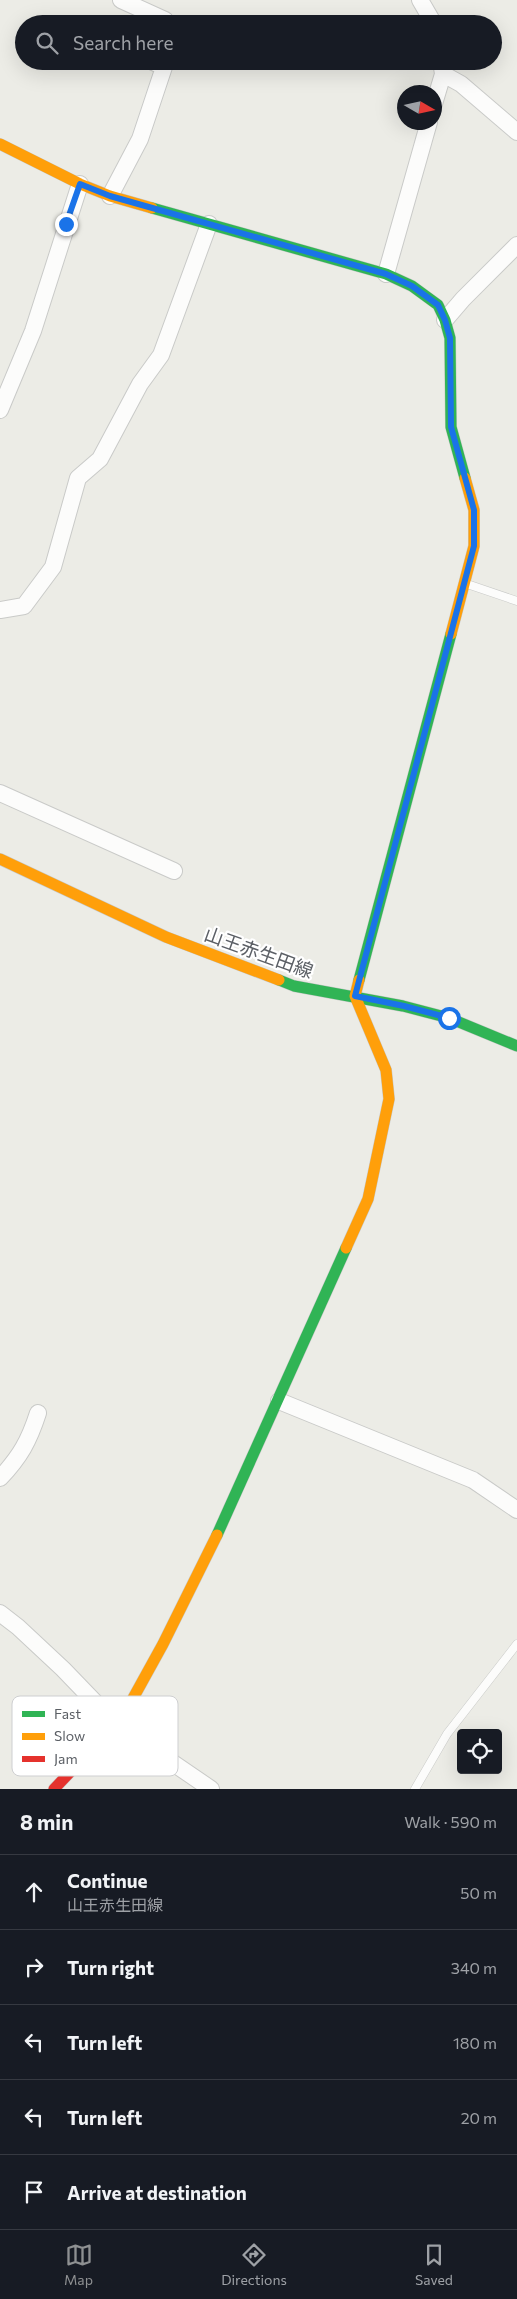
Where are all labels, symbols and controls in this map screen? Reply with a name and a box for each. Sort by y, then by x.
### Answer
search box [15,15,502,70]
icon: search [33,29,61,57]
text: Search here [73,31,173,54]
north arrow [397,85,442,130]
route end [55,213,78,236]
street label: 山王赤生田線 [201,922,317,982]
route start [438,1007,461,1030]
legend [12,1696,178,1776]
text: Fast [54,1705,81,1722]
text: Slow [54,1727,85,1744]
map controls [457,1729,502,1774]
button: locate [457,1729,502,1774]
text: Jam [54,1750,78,1767]
text: 8 min [20,1809,73,1834]
text: Walk · 590 m [404,1812,497,1831]
text: Continue [67,1869,147,1892]
icon: ahead [20,1878,48,1906]
text: 50 m [460,1883,497,1902]
text: 山王赤生田線 [67,1895,163,1914]
icon: right [20,1953,48,1981]
text: Turn right [67,1956,154,1979]
text: 340 m [451,1958,497,1977]
icon: left [20,2028,48,2056]
text: Turn left [67,2031,142,2054]
text: 180 m [453,2033,497,2052]
icon: left [20,2103,48,2131]
text: Turn left [67,2106,142,2129]
text: 20 m [461,2108,497,2127]
icon: arrive [20,2178,48,2206]
text: Arrive at destination [67,2181,247,2204]
tab: Map [64,2241,93,2288]
tab: Directions [221,2241,287,2288]
tab: Saved [415,2241,453,2288]

